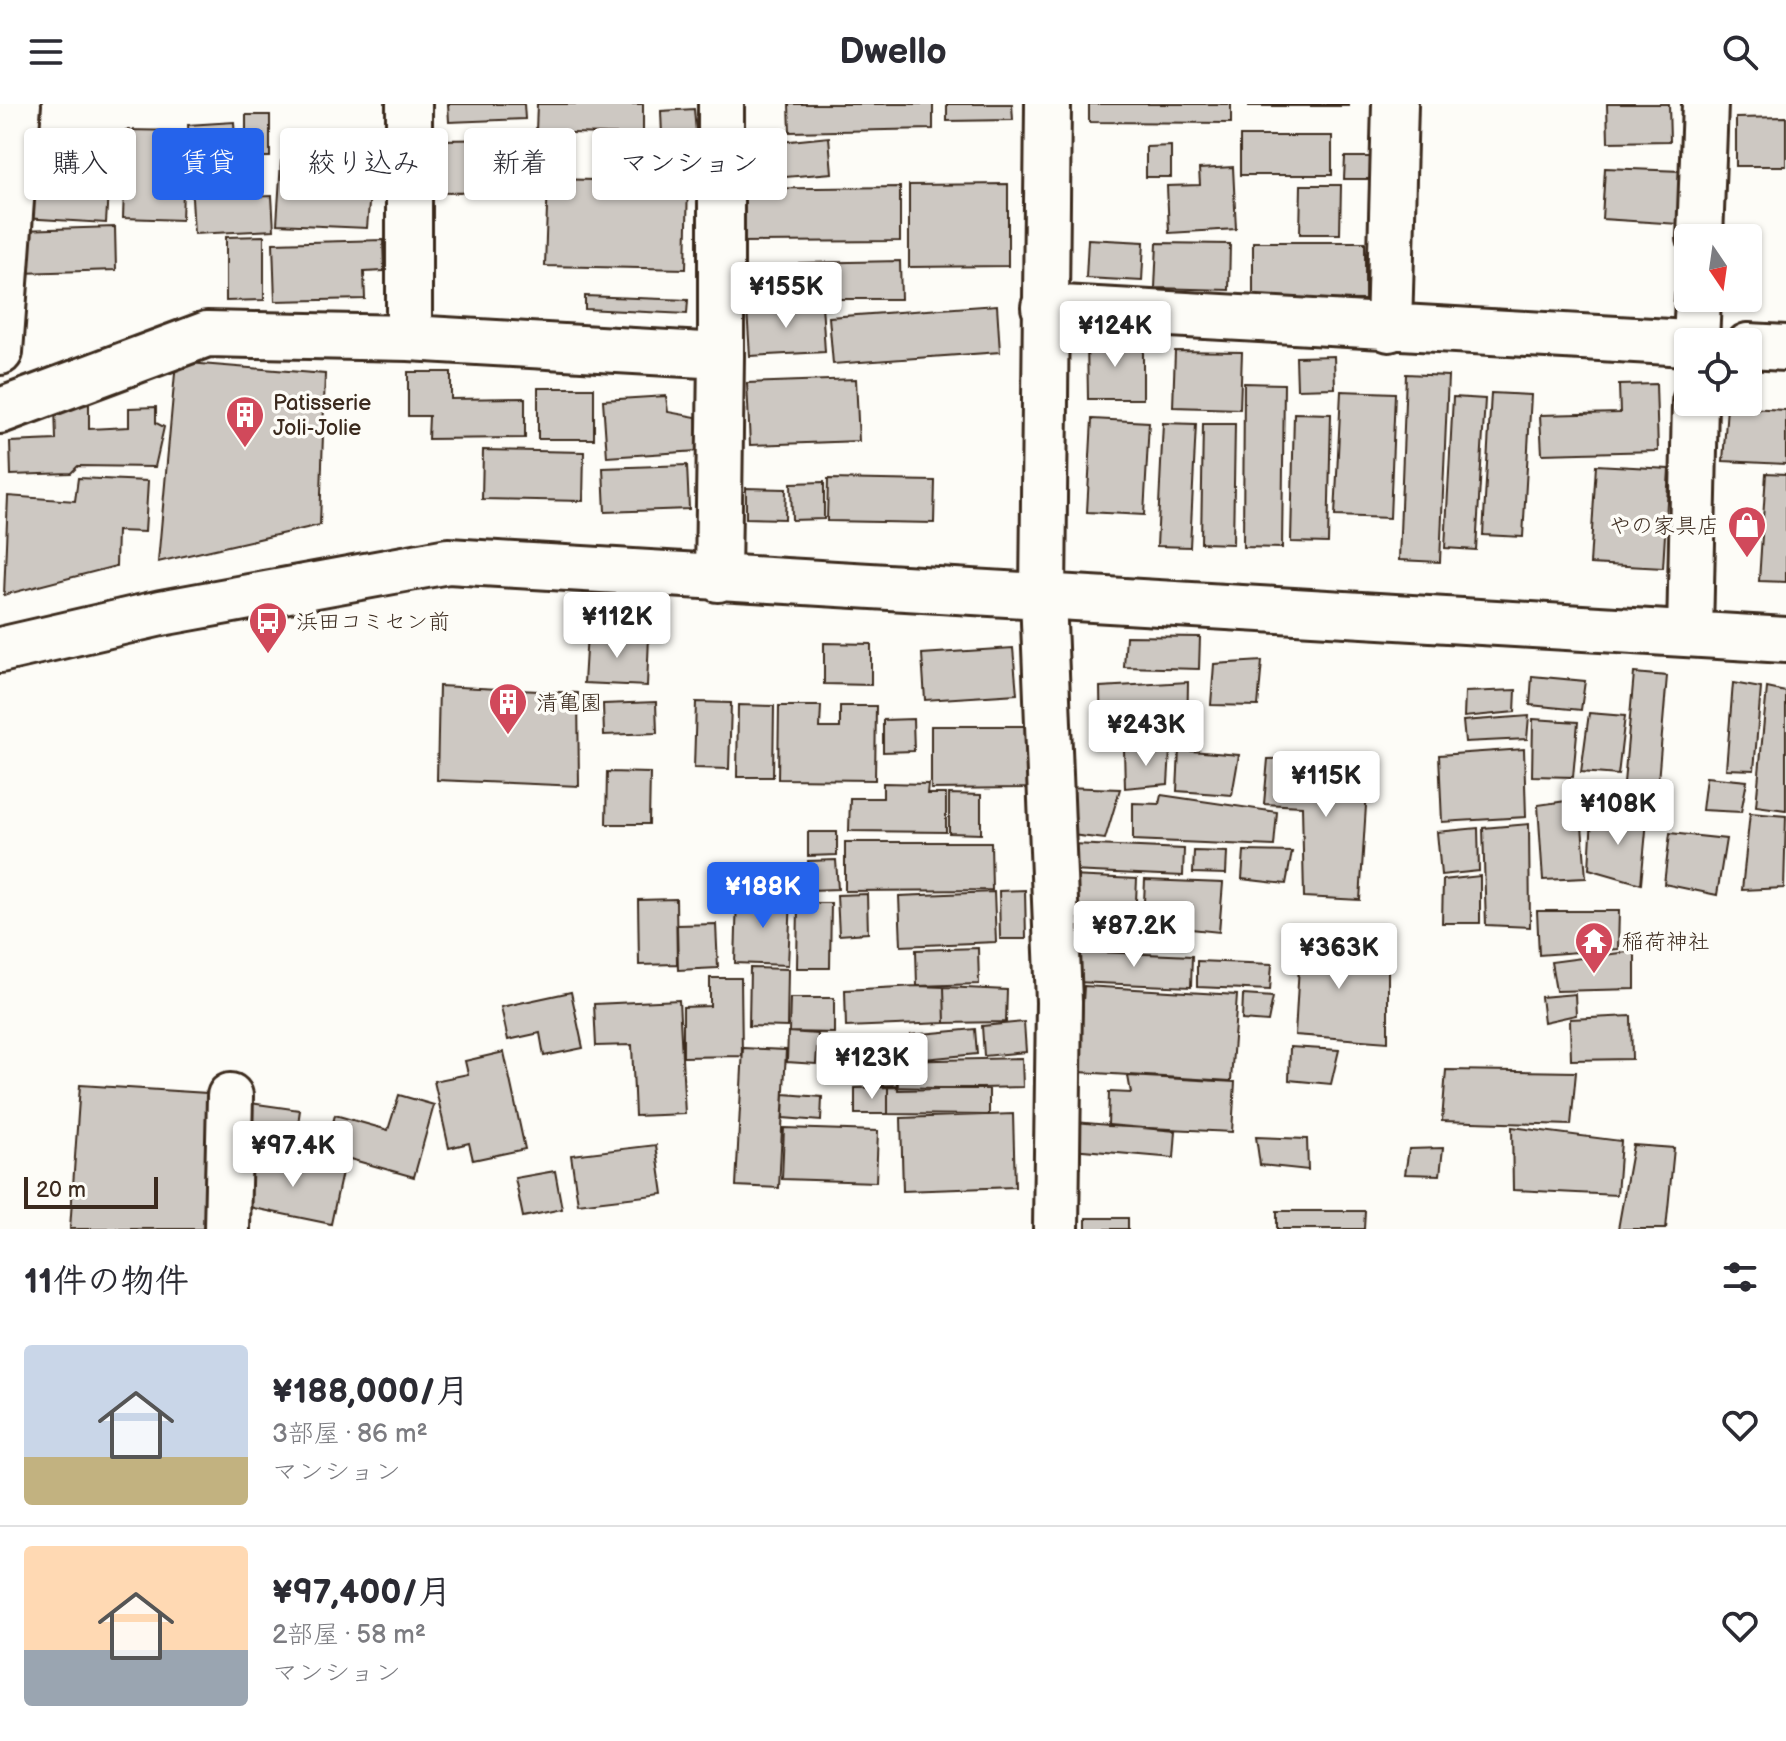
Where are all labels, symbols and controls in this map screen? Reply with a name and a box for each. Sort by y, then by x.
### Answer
icon: menu [24,30,68,74]
icon: search [1718,30,1762,74]
text: Dwello [839,31,947,74]
chip: 購入 [24,128,136,200]
chip: 賃貸 [152,128,264,200]
chip: 絞り込み [280,128,448,200]
chip: 新着 [464,128,576,200]
chip: マンション [592,128,787,200]
north arrow [1674,224,1762,312]
map controls [1674,224,1762,416]
pin: ¥155K [730,262,842,330]
text: ¥155K [749,272,823,303]
pin: ¥124K [1059,301,1171,369]
text: ¥124K [1078,311,1152,342]
button: locate [1674,328,1762,416]
place label: Patisserie Joli-Jolie [273,390,371,442]
building icon: Patisserie Joli-Jolie [224,394,266,449]
shop icon: やの家具店 [1726,504,1768,559]
place label: やの家具店 [1609,513,1719,540]
pin: ¥112K [561,592,673,660]
bus stop icon: 浜田コミセン前 [247,600,289,655]
text: ¥112K [581,602,653,633]
place label: 浜田コミセン前 [296,609,450,636]
building icon: 清亀園 [487,681,529,736]
place label: 清亀園 [536,690,602,717]
pin: ¥243K [1090,700,1202,768]
text: ¥243K [1107,710,1185,741]
pin: ¥115K [1270,751,1382,819]
text: ¥115K [1291,761,1361,792]
pin: ¥108K [1562,779,1674,847]
text: ¥108K [1580,789,1656,820]
pin: ¥188K [707,862,819,930]
text: ¥188K [725,872,801,903]
pin: ¥87.2K [1069,901,1199,969]
text: ¥87.2K [1092,911,1176,942]
temple icon: 稲荷神社 [1573,920,1615,975]
pin: ¥363K [1283,923,1395,991]
place label: 稲荷神社 [1622,929,1710,956]
text: ¥363K [1299,933,1379,964]
pin: ¥123K [816,1033,928,1101]
text: ¥123K [835,1043,909,1074]
pin: ¥97.4K [228,1121,358,1189]
text: ¥97.4K [251,1131,335,1162]
scale bar [24,1173,158,1209]
text: 20 m [36,1177,86,1204]
icon: filters [1718,1255,1762,1299]
text: 11件の物件 [24,1261,189,1302]
text: ¥188,000/月 [272,1371,469,1412]
icon: home [88,1377,184,1473]
icon: heart [1718,1403,1762,1447]
text: 3部屋 · 86 m² [272,1419,428,1450]
text: マンション [272,1457,401,1488]
text: ¥97,400/月 [272,1572,452,1613]
icon: home [88,1578,184,1674]
icon: heart [1718,1604,1762,1648]
text: 2部屋 · 58 m² [272,1620,426,1651]
text: マンション [272,1658,401,1689]

